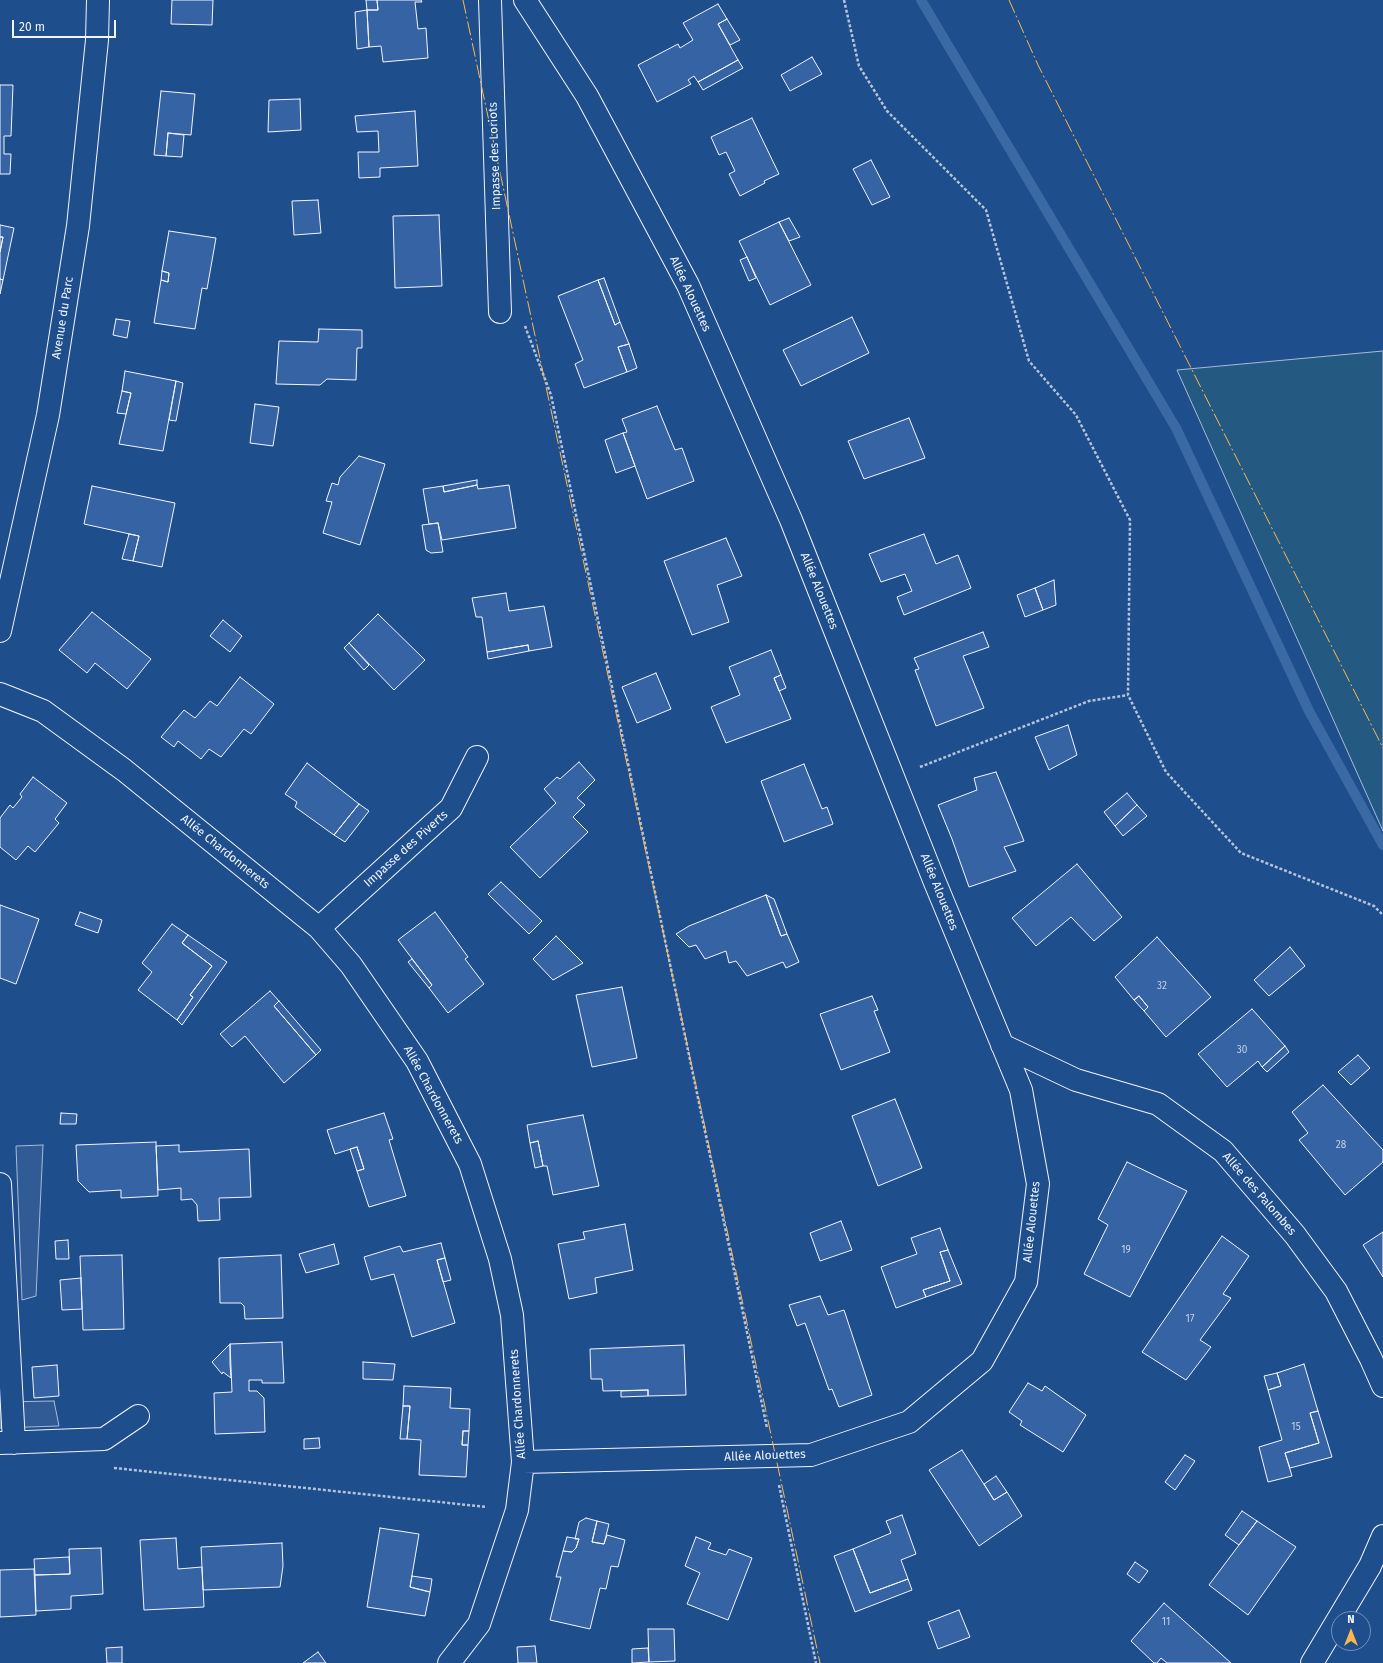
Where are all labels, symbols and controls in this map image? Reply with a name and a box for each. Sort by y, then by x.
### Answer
scale bar [14,12,118,38]
text: 20 m [19,20,45,34]
street label: Impasse des Loriots [486,102,504,210]
street label: Allée Alouettes [666,254,714,334]
street label: Avenue du Parc [49,276,77,360]
street label: Allée Alouettes [797,550,841,632]
street label: Impasse des Piverts [361,808,451,890]
street label: Allée Chardonnerets [178,812,272,892]
street label: Allée Alouettes [917,851,961,933]
house number: 32 [1157,980,1167,992]
street label: Allée Chardonnerets [400,1043,466,1147]
house number: 30 [1237,1044,1247,1056]
house number: 28 [1336,1139,1346,1151]
street label: Allée des Palombes [1219,1150,1299,1238]
street label: Allée Alouettes [1021,1181,1043,1263]
house number: 19 [1121,1244,1131,1256]
house number: 17 [1186,1313,1194,1325]
street label: Allée Chardonnerets [507,1349,529,1459]
house number: 15 [1291,1421,1301,1433]
street label: Allée Alouettes [724,1447,806,1465]
north arrow [1331,1611,1371,1651]
text: N [1347,1613,1355,1626]
house number: 11 [1162,1616,1170,1628]

